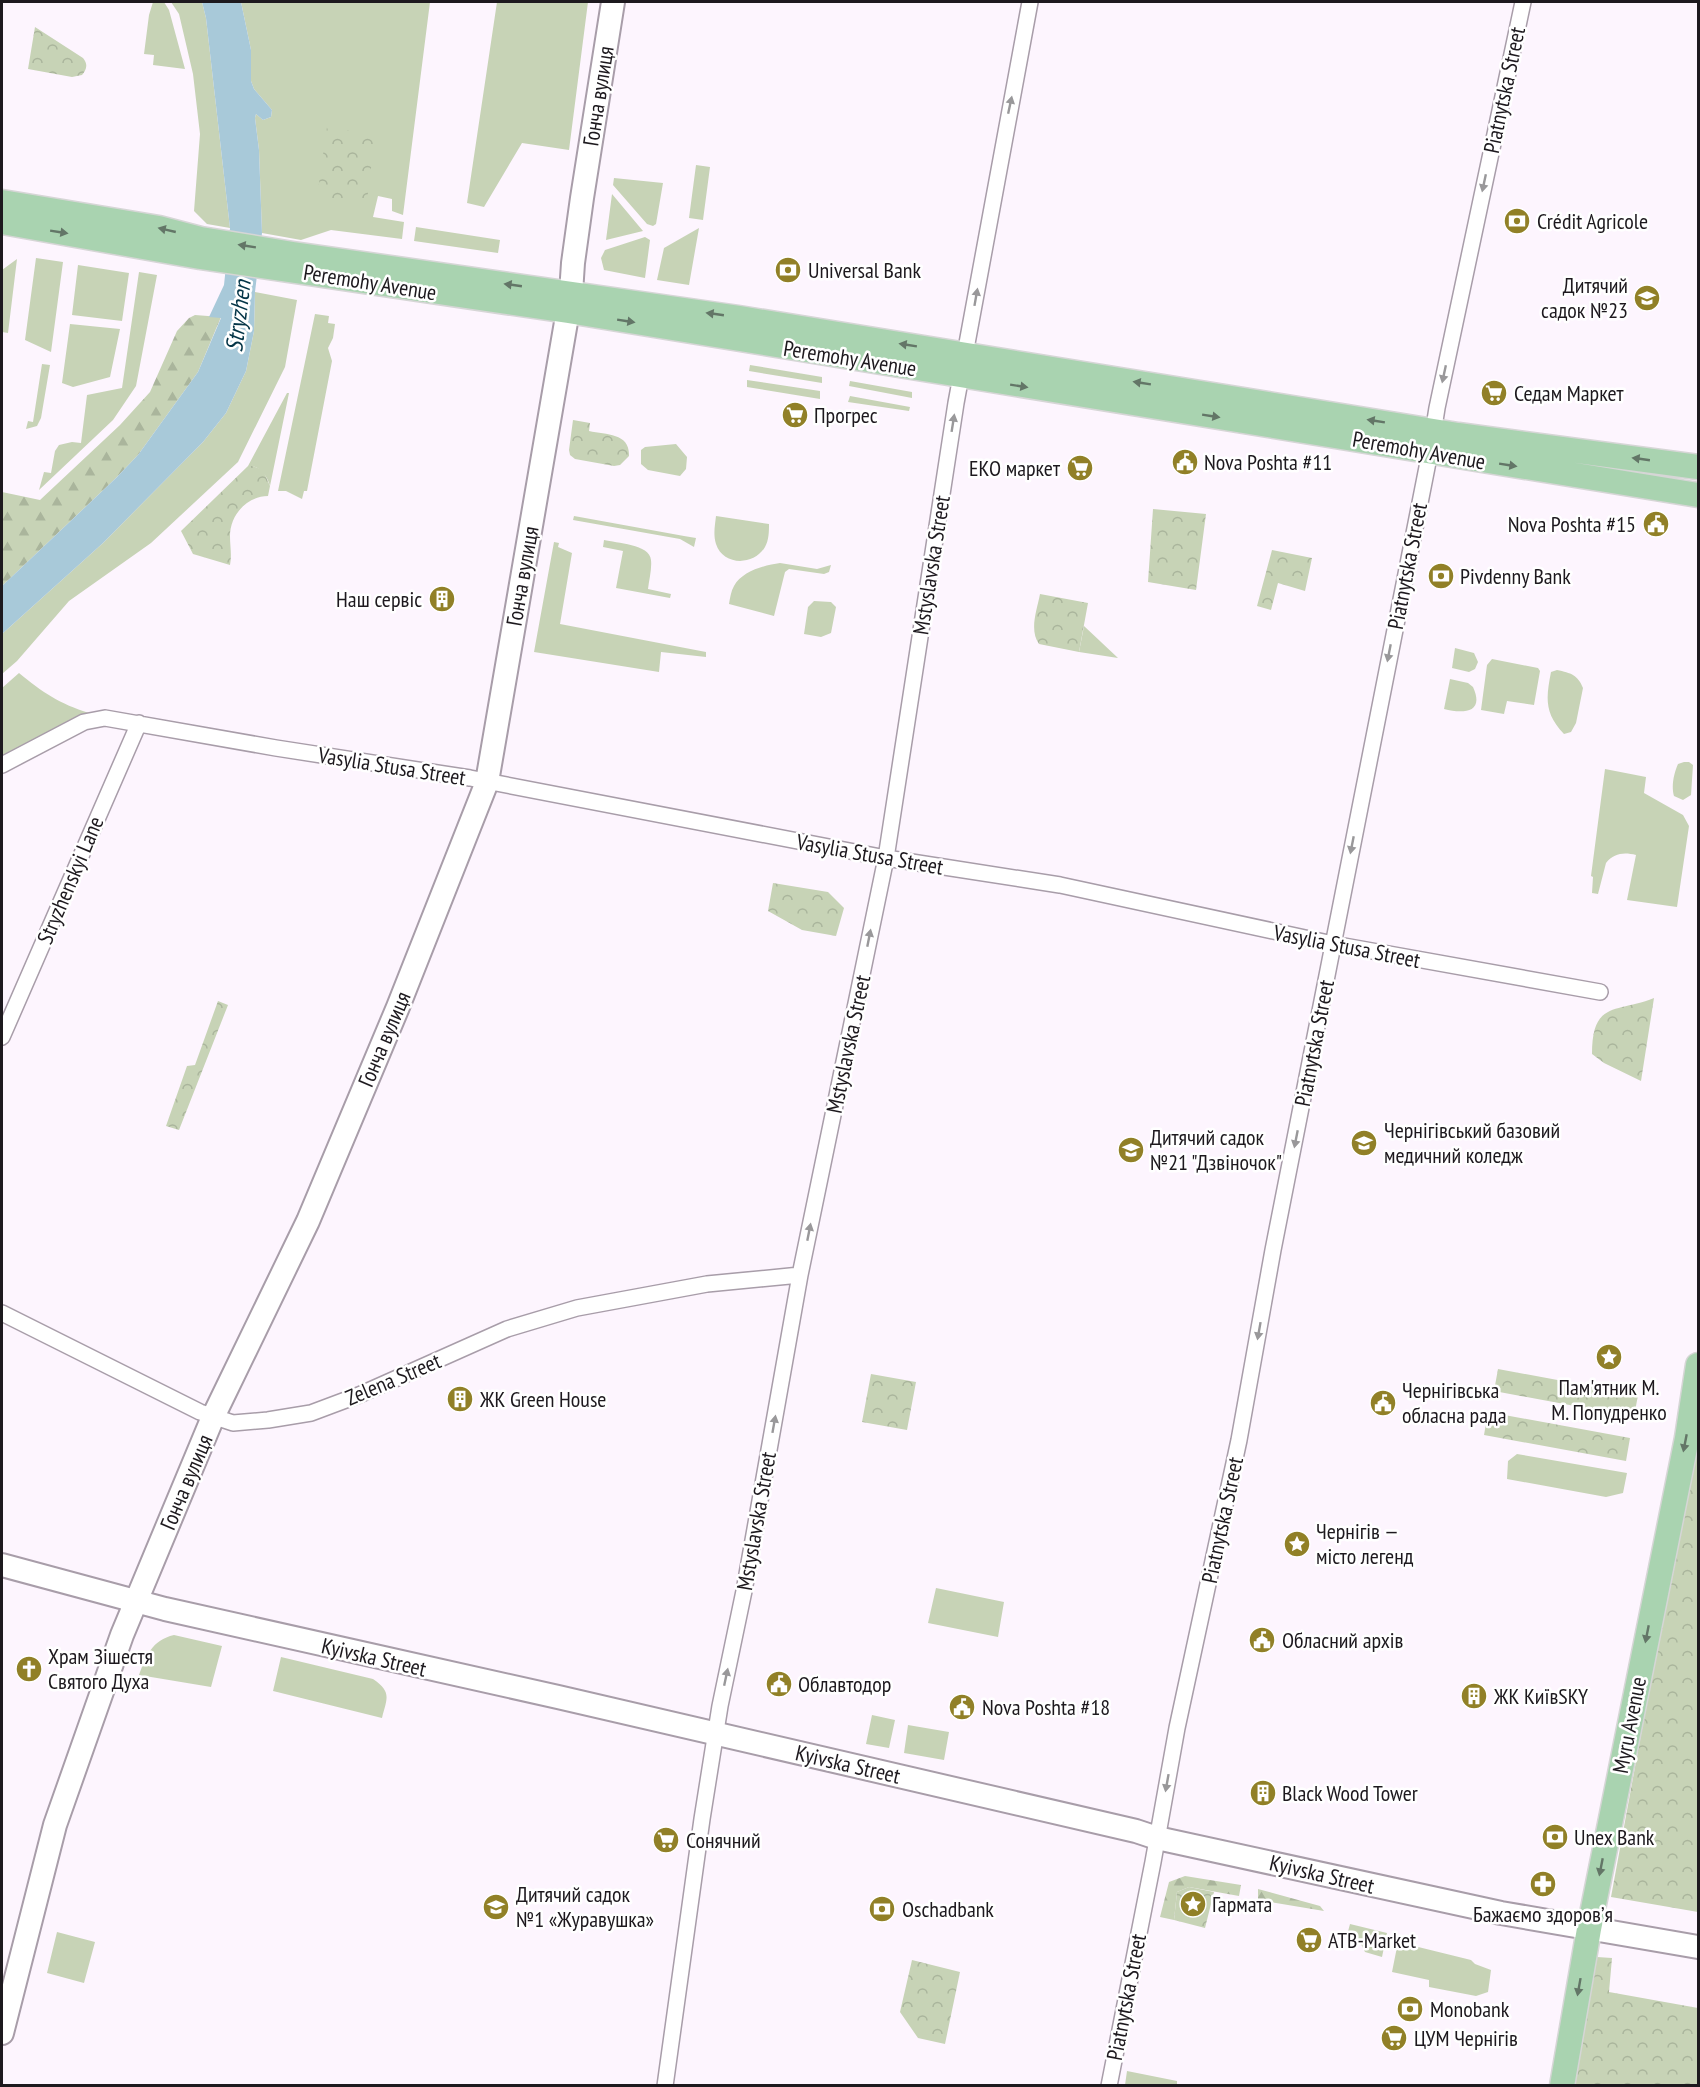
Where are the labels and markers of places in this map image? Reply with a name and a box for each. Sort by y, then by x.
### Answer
bank icon: Crédit Agricole [1502,206,1532,236]
place label: Crédit Agricole [1537,207,1648,235]
bank icon: Universal Bank [773,255,803,285]
place label: Universal Bank [808,256,921,284]
place label: Дитячий садок №23 [1541,271,1628,324]
school or university icon: Дитячий садок №23 [1632,283,1662,313]
supermarket icon: Седам Маркет [1479,378,1509,408]
place label: Седам Маркет [1514,379,1625,407]
supermarket icon: Прогрес [780,400,810,430]
place label: Прогрес [814,401,878,429]
public building icon: Nova Poshta #11 [1170,447,1200,477]
place label: Nova Poshta #11 [1204,448,1332,476]
supermarket icon: ЕКО маркет [1065,453,1095,483]
place label: ЕКО маркет [969,454,1061,482]
public building icon: Nova Poshta #15 [1641,509,1671,539]
place label: Nova Poshta #15 [1508,510,1636,538]
bank icon: Pivdenny Bank [1426,561,1456,591]
place label: Pivdenny Bank [1460,562,1571,590]
building icon: Наш сервіс [427,584,457,614]
place label: Наш сервіс [336,585,422,613]
place label: Чернігівський базовий медичний коледж [1384,1116,1560,1169]
place label: Дитячий садок №21 "Дзвіночок" [1150,1123,1282,1176]
school or university icon: Чернігівський базовий медичний коледж [1349,1128,1379,1158]
school or university icon: Дитячий садок №21 "Дзвіночок" [1116,1135,1146,1165]
place icon: Пам'ятник М. М. Попудренко [1594,1342,1624,1372]
place label: Пам'ятник М. М. Попудренко [1551,1373,1667,1426]
place label: Чернігівська обласна рада [1402,1376,1506,1429]
building icon: ЖК Green House [445,1384,475,1414]
place label: ЖК Green House [479,1385,606,1413]
public building icon: Чернігівська обласна рада [1368,1388,1398,1418]
place label: Чернігів — місто легенд [1316,1517,1414,1570]
place icon: Чернігів — місто легенд [1282,1529,1312,1559]
public building icon: Обласний архів [1247,1625,1277,1655]
place label: Обласний архів [1282,1626,1404,1654]
place label: Храм Зішестя Святого Духа [48,1642,153,1695]
church icon: Храм Зішестя Святого Духа [14,1654,44,1684]
public building icon: Облавтодор [764,1669,794,1699]
place label: Облавтодор [798,1670,891,1698]
building icon: ЖК КиївSKY [1459,1681,1489,1711]
place label: ЖК КиївSKY [1493,1682,1588,1710]
public building icon: Nova Poshta #18 [947,1692,977,1722]
place label: Nova Poshta #18 [982,1693,1110,1721]
building icon: Black Wood Tower [1248,1778,1278,1808]
place label: Black Wood Tower [1282,1779,1418,1807]
bank icon: Unex Bank [1540,1822,1570,1852]
place label: Unex Bank [1574,1823,1655,1851]
supermarket icon: Сонячний [651,1825,681,1855]
place label: Сонячний [686,1826,761,1854]
pharmacy icon: Бажаємо здоровʼя [1528,1869,1558,1899]
place label: Дитячий садок №1 «Журавушка» [516,1880,654,1933]
place icon: Гармата [1178,1889,1208,1919]
place label: Гармата [1212,1890,1272,1918]
school or university icon: Дитячий садок №1 «Журавушка» [481,1892,511,1922]
bank icon: Oschadbank [867,1894,897,1924]
place label: Oschadbank [902,1895,994,1923]
place label: Бажаємо здоровʼя [1473,1900,1613,1928]
supermarket icon: ATB-Market [1294,1925,1324,1955]
place label: ATB-Market [1328,1926,1416,1954]
bank icon: Monobank [1395,1994,1425,2024]
place label: Monobank [1430,1995,1510,2023]
supermarket icon: ЦУМ Чернігів [1379,2023,1409,2053]
place label: ЦУМ Чернігів [1414,2024,1518,2052]

